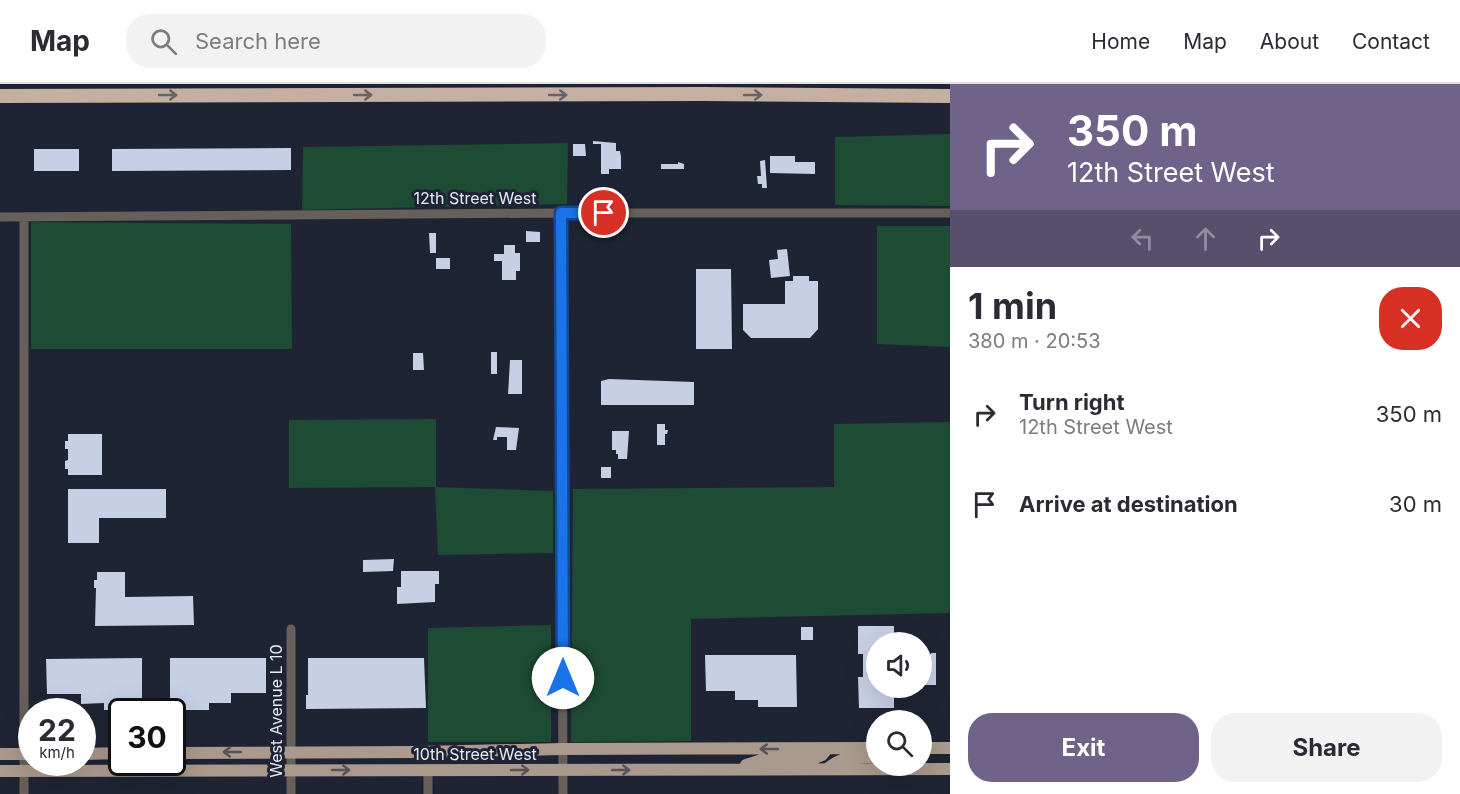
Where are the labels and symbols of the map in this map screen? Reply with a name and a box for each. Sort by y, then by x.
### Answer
one-way arrow [158,89,178,101]
one-way arrow [353,89,373,101]
one-way arrow [548,89,568,101]
one-way arrow [743,89,763,101]
pin [578,187,629,238]
street label: 12th Street West [413,188,537,208]
street label: West Avenue L 10 [266,644,286,778]
position arrow [531,646,595,710]
speed limit sign: 30 [108,698,186,776]
one-way arrow [759,743,779,755]
street label: 10th Street West [413,744,537,764]
one-way arrow [222,746,242,758]
one-way arrow [331,764,351,776]
one-way arrow [509,764,529,776]
one-way arrow [611,764,631,776]

